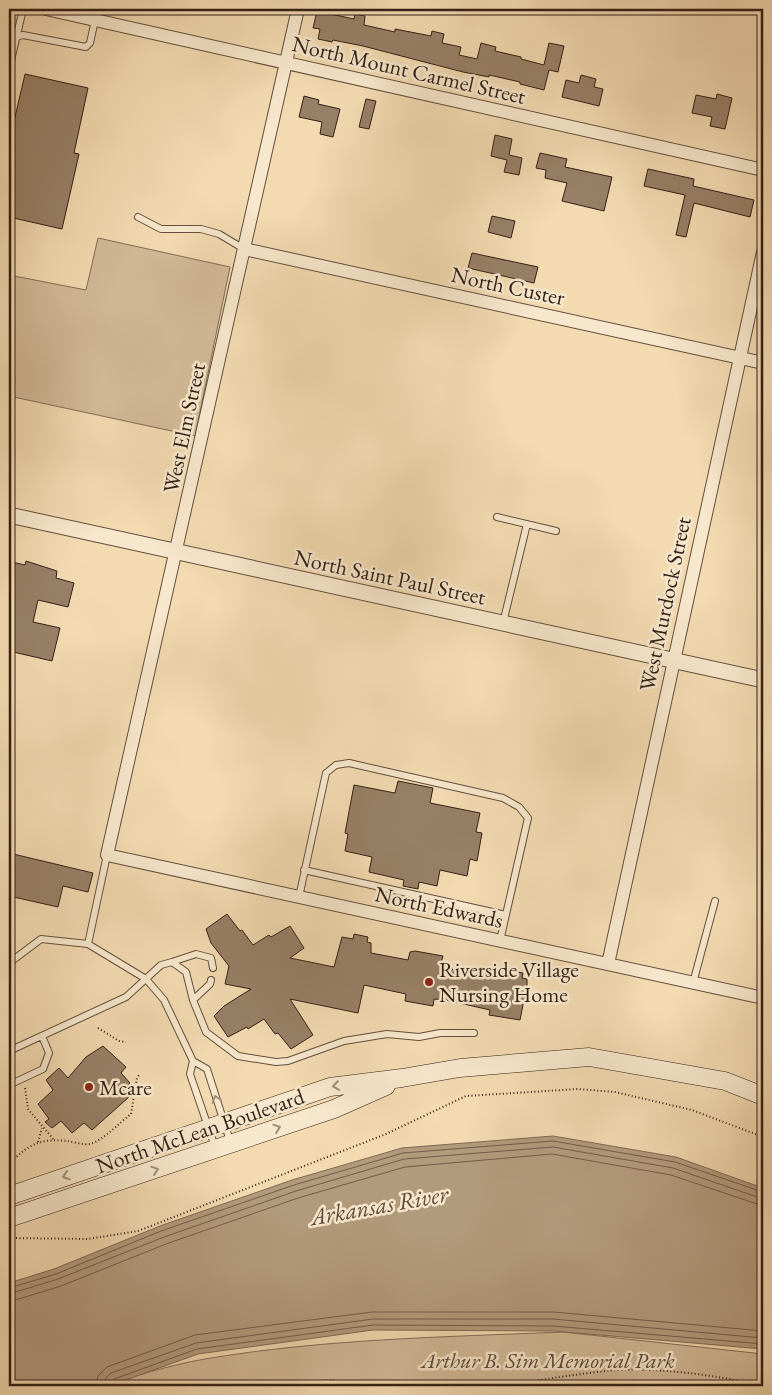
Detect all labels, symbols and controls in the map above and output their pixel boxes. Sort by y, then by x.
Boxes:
street label: North Mount Carmel Street [290,29,529,111]
street label: North Custer [449,260,568,312]
street label: West Elm Street [156,360,212,496]
street label: West Murdock Street [632,514,698,694]
street label: North Saint Paul Street [292,543,488,611]
street label: North Edwards [372,879,506,935]
place label: Riverside Village Nursing Home [439,955,579,1009]
marker: Riverside Village Nursing Home [423,976,435,988]
place label: Mcare [99,1073,152,1102]
marker: Mcare [83,1081,95,1093]
street label: North McLean Boulevard [92,1081,309,1180]
one-way arrow [332,1081,341,1091]
one-way arrow [212,1095,222,1104]
one-way arrow [273,1124,281,1134]
one-way arrow [151,1166,159,1176]
one-way arrow [62,1170,71,1180]
water label: Arkansas River [306,1177,452,1233]
park label: Arthur B. Sim Memorial Park [419,1346,675,1375]

